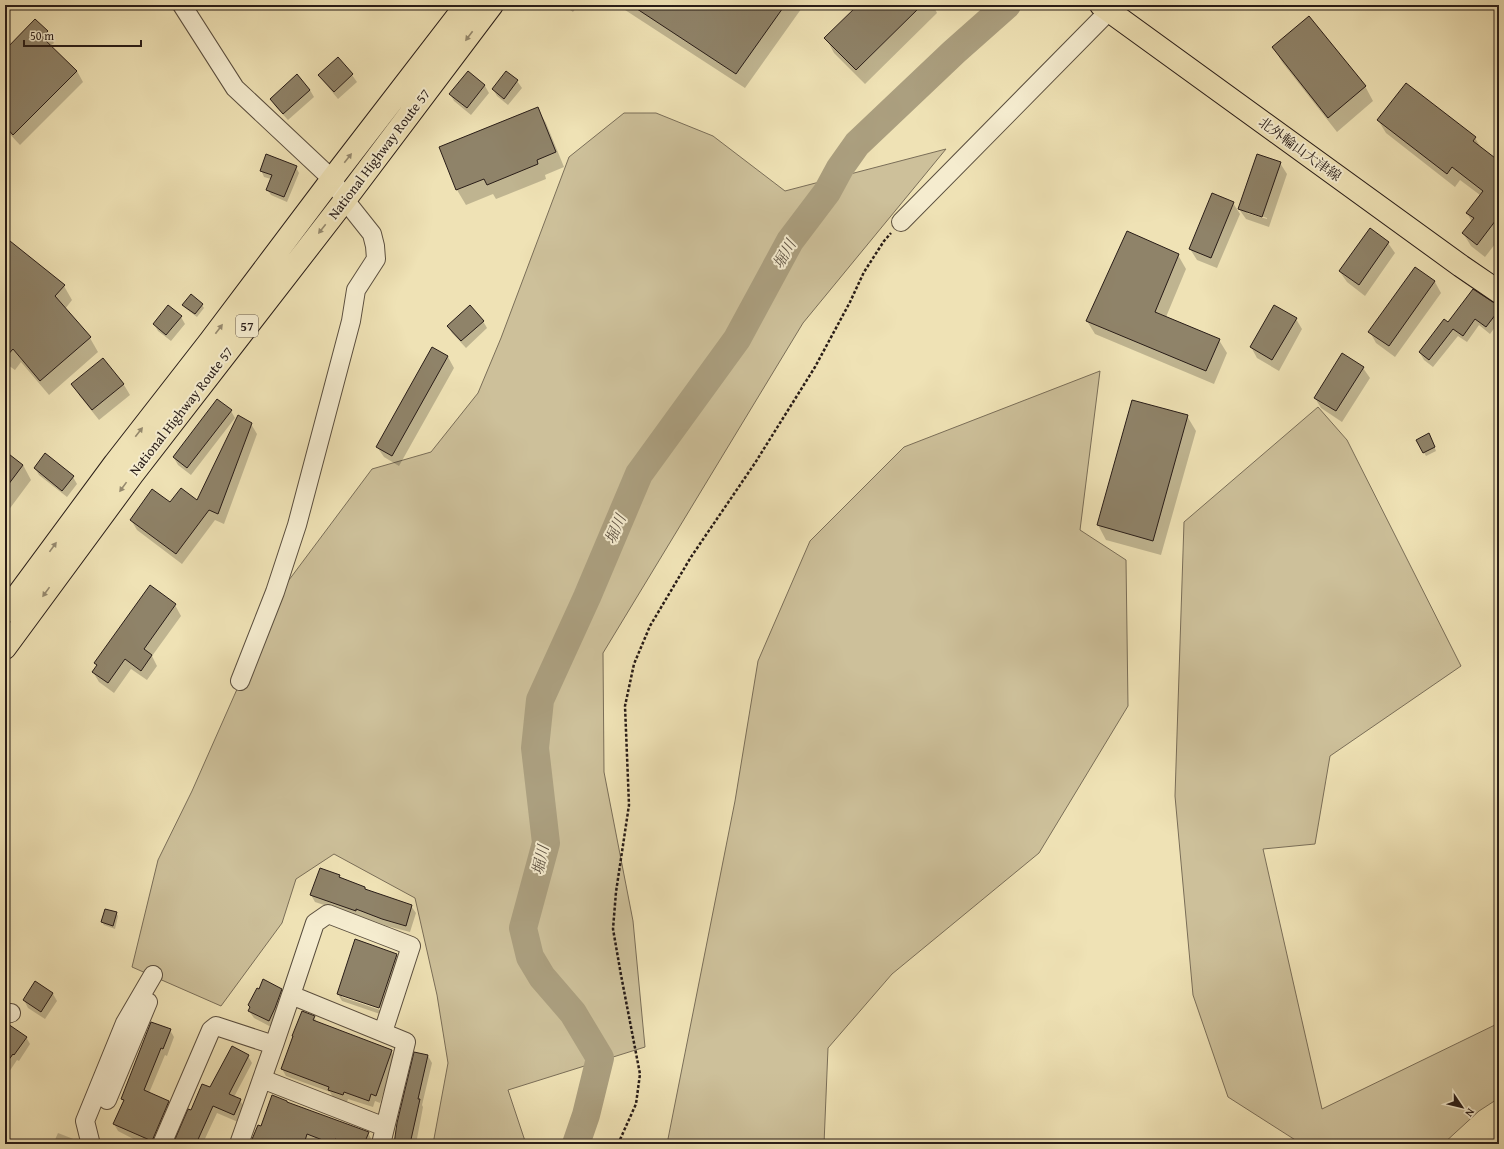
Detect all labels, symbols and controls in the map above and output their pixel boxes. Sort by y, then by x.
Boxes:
scale bar [24,22,141,48]
text: 50 m [30,27,54,44]
one-way arrow [465,31,473,42]
street label: National Highway Route 57 [323,84,435,223]
street label: 北外輪山大津線 [1254,112,1346,186]
one-way arrow [343,153,352,164]
one-way arrow [318,223,327,234]
water label: 堀川 [767,234,802,272]
road number: 57 [236,315,258,337]
one-way arrow [215,324,223,335]
street label: National Highway Route 57 [124,342,238,480]
one-way arrow [135,426,143,437]
one-way arrow [119,481,127,492]
water label: 堀川 [599,509,632,547]
one-way arrow [49,542,57,552]
one-way arrow [42,586,50,597]
water label: 堀川 [527,841,554,877]
north arrow [1442,1087,1482,1127]
text: N [1461,1105,1479,1121]

